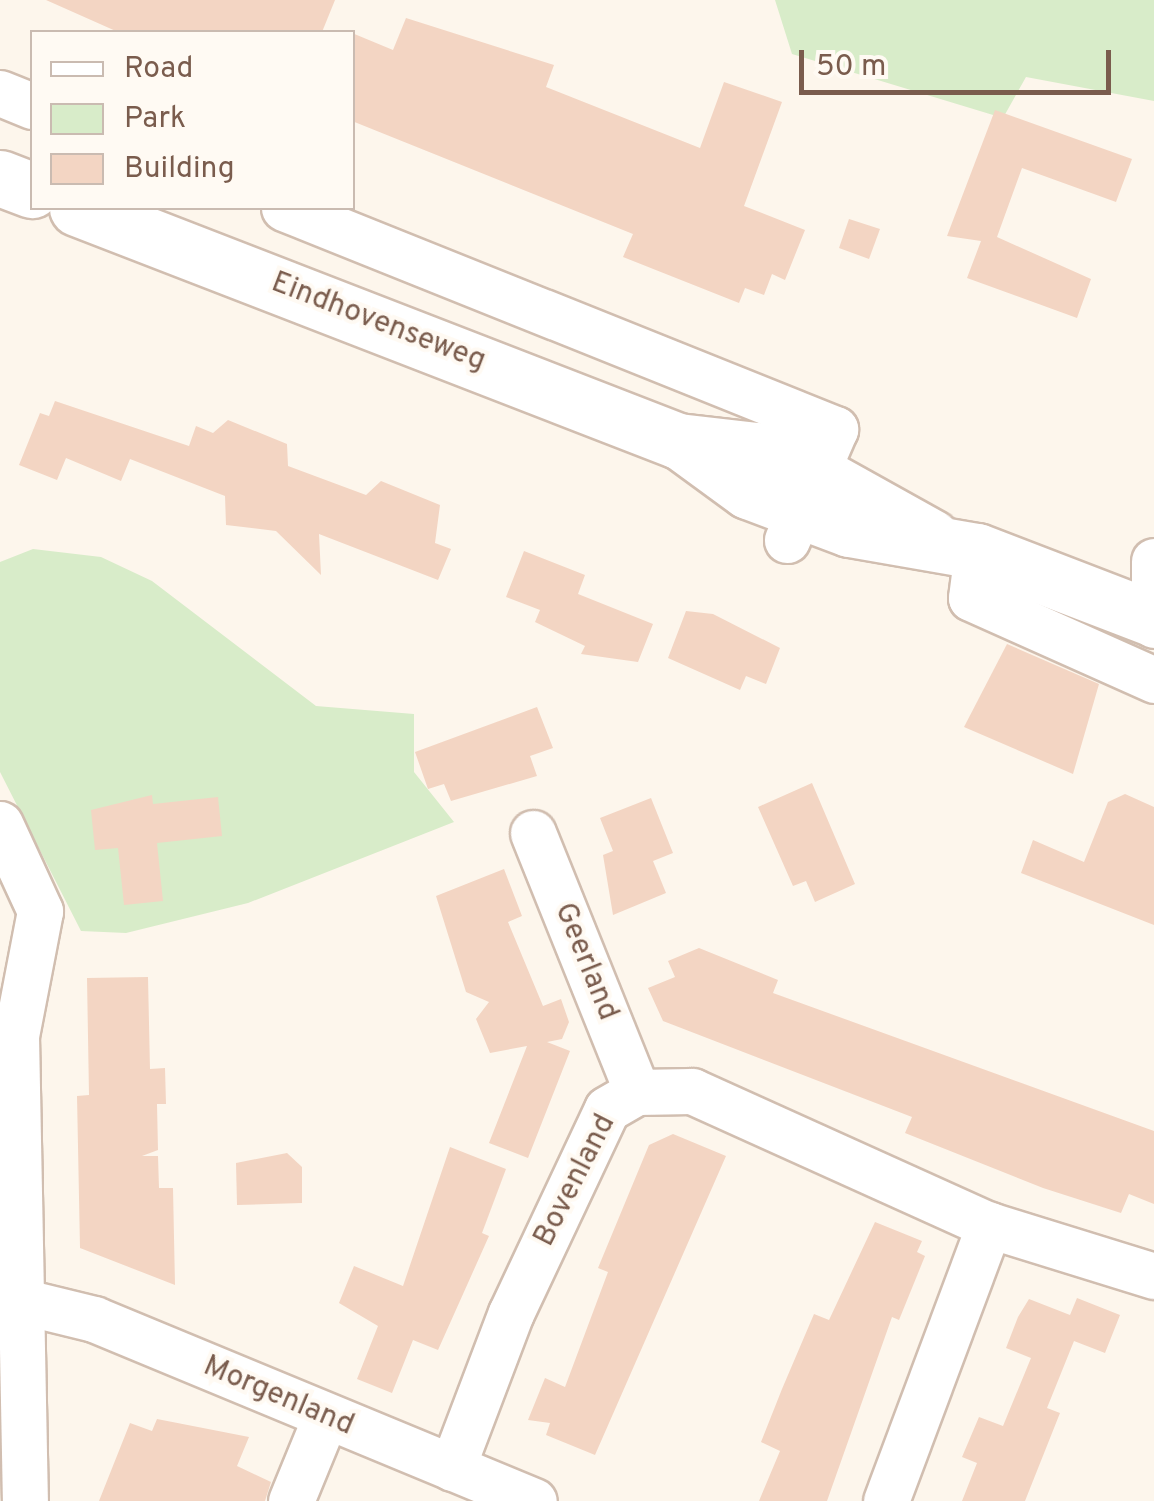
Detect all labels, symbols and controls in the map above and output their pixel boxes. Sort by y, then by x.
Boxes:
legend [30,30,355,210]
scale bar [804,30,1116,92]
text: 50 m [816,49,886,86]
text: Road [124,51,193,88]
text: Park [124,101,186,138]
text: Building [124,151,235,188]
street label: Eindhovenseweg [266,266,490,380]
street label: Geerland [545,898,625,1026]
street label: Bovenland [527,1109,625,1253]
street label: Morgenland [197,1349,359,1445]

